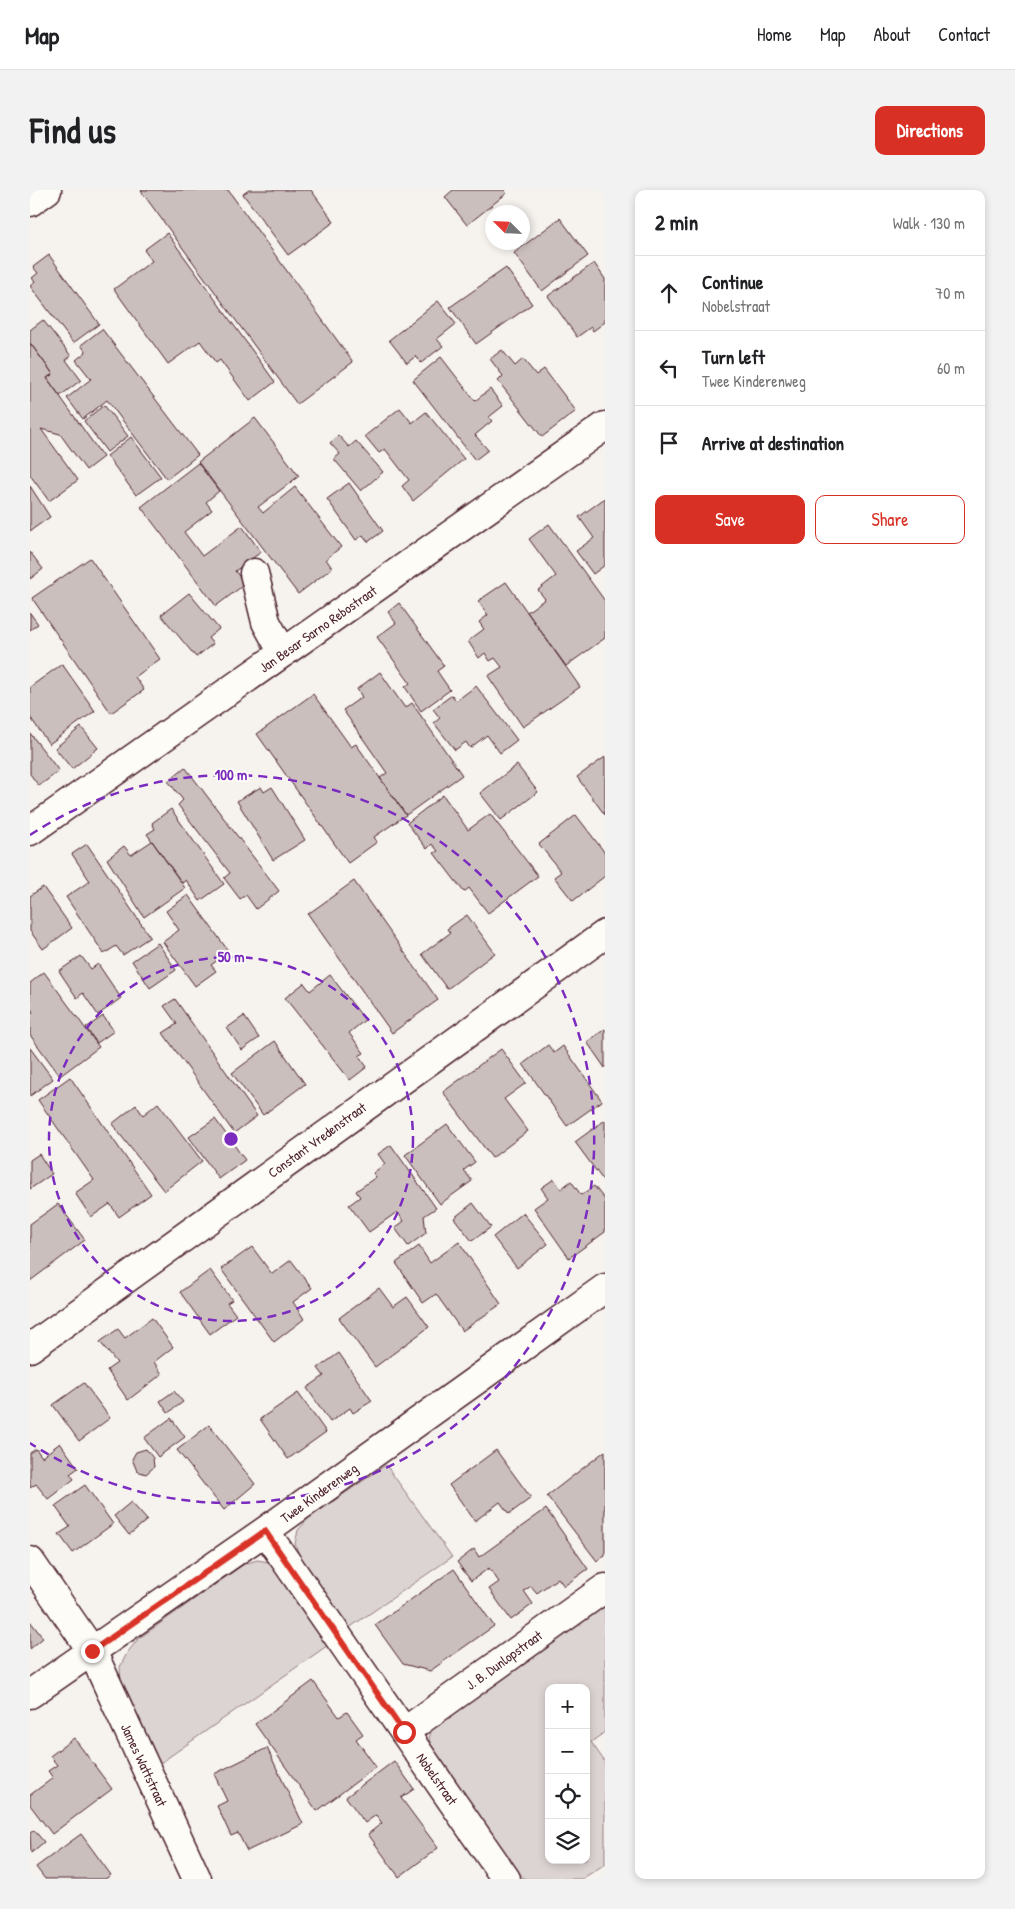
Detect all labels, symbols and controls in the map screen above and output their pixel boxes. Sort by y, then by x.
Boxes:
text: Map [25,19,59,51]
text: Home [757,22,792,47]
text: Map [820,22,845,47]
text: About [873,22,910,47]
text: Contact [938,22,990,47]
button: Directions [875,106,985,155]
text: Find us [30,107,116,154]
north arrow [485,205,530,250]
text: 2 min [655,208,698,237]
text: Walk · 130 m [893,212,965,234]
text: Continue [702,269,763,295]
icon: ahead [655,279,683,307]
text: 70 m [935,282,965,304]
text: Nobelstraat [702,295,770,317]
text: Turn left [702,344,765,370]
icon: left [655,354,683,382]
text: 60 m [937,357,965,379]
text: Twee Kinderenweg [702,370,806,392]
icon: arrive [655,429,683,457]
text: Arrive at destination [702,430,844,456]
button: Save [655,495,805,544]
button: Share [815,495,965,544]
street label: Jan Besar Sarno Rebostraat [255,581,380,676]
text: 100 m [215,764,247,785]
text: 50 m [218,946,244,967]
street label: Constant Vredenstraat [264,1097,370,1182]
centre of rings [222,1130,240,1148]
street label: Twee Kinderenweg [276,1458,362,1528]
street label: J. B. Dunlopstraat [462,1625,546,1695]
route end [81,1640,104,1663]
map controls [545,1684,590,1864]
button: + [545,1684,590,1729]
street label: James Wattstraat [117,1720,172,1810]
route start [393,1721,416,1744]
button: − [545,1729,590,1774]
street label: Nobelstraat [413,1749,462,1809]
button: locate [545,1774,590,1819]
button: layers [545,1819,590,1864]

